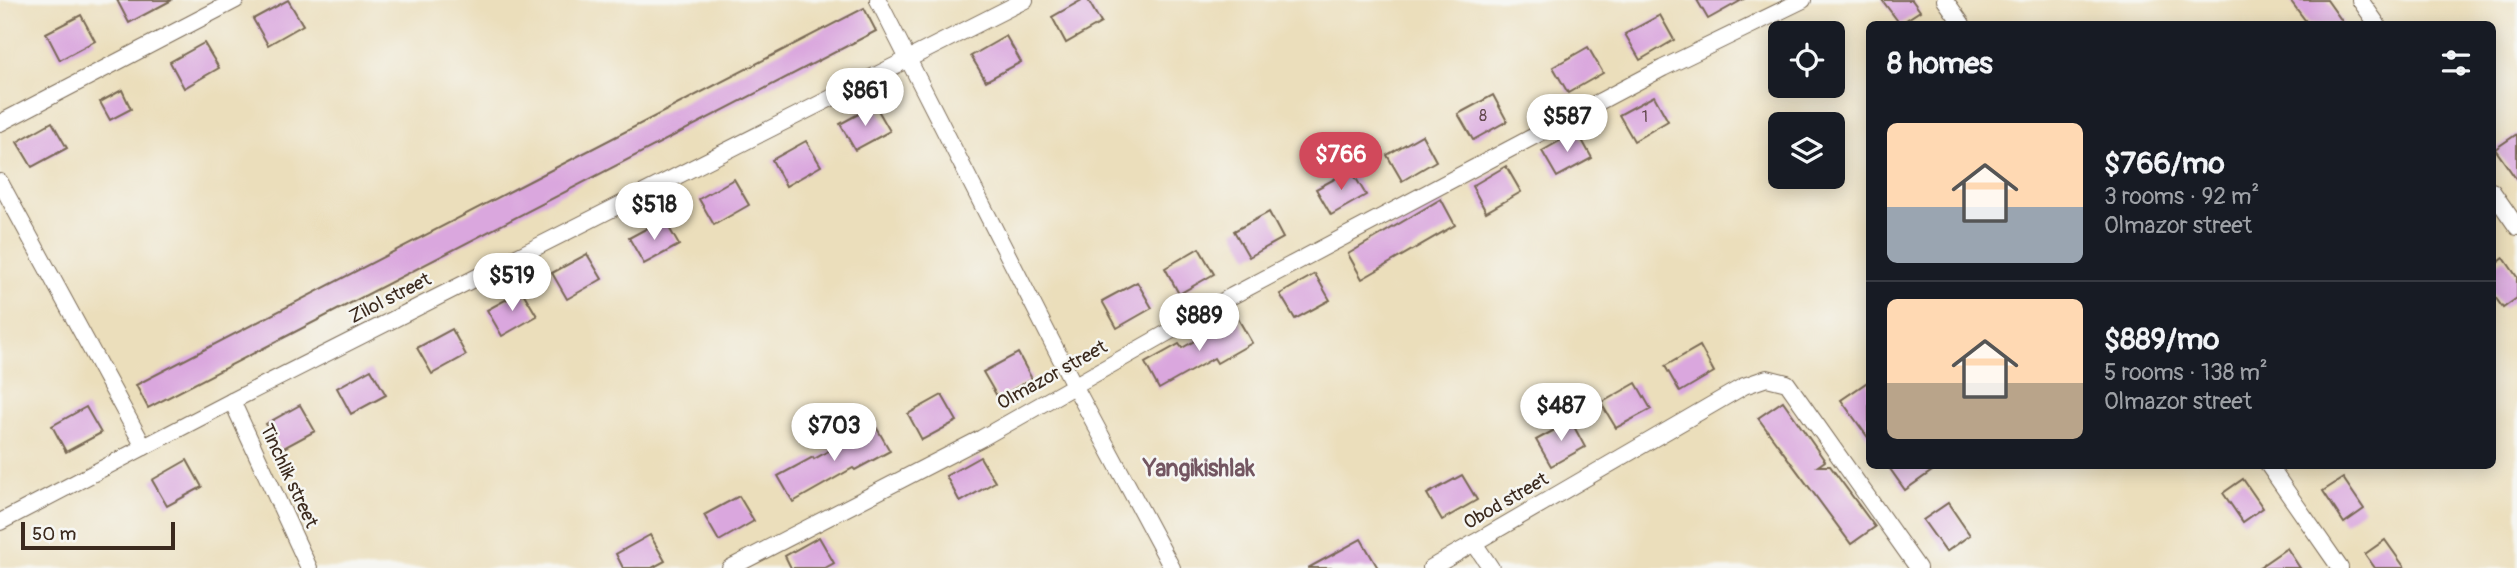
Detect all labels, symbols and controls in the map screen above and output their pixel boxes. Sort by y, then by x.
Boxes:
map controls [1768,21,1845,189]
button: locate [1768,21,1845,98]
icon: filters [2437,44,2475,82]
text: 8 homes [1887,45,1993,82]
pin: $861 [824,68,906,128]
text: $861 [842,76,888,105]
pin: $587 [1526,94,1608,154]
text: $587 [1543,102,1591,131]
house number: 8 [1479,106,1487,126]
house number: 1 [1642,107,1648,127]
button: layers [1768,112,1845,189]
pin: $766 [1300,132,1382,192]
text: $766 [1315,140,1367,169]
text: $766/mo [2104,145,2225,182]
icon: home [1943,151,2027,235]
pin: $518 [613,182,695,242]
text: 3 rooms · 92 m² [2104,182,2259,211]
text: $518 [631,190,677,219]
text: Olmazor street [2104,211,2252,240]
pin: $519 [471,254,553,313]
text: $519 [489,261,535,290]
street label: Zilol street [345,267,435,329]
pin: $889 [1158,294,1240,353]
text: $889 [1175,301,1223,330]
text: $889/mo [2104,321,2219,358]
icon: home [1943,327,2027,411]
street label: Olmazor street [993,335,1112,415]
text: 5 rooms · 138 m² [2104,358,2268,387]
pin: $487 [1520,384,1602,443]
text: Olmazor street [2104,387,2252,416]
text: $487 [1536,391,1586,420]
pin: $703 [793,404,875,463]
text: $703 [807,411,861,440]
street label: Tinchlik street [254,420,324,532]
district label: Yangikishlak [1142,454,1255,483]
street label: Obod street [1459,467,1553,535]
scale bar [21,519,175,551]
text: 50 m [32,522,76,546]

